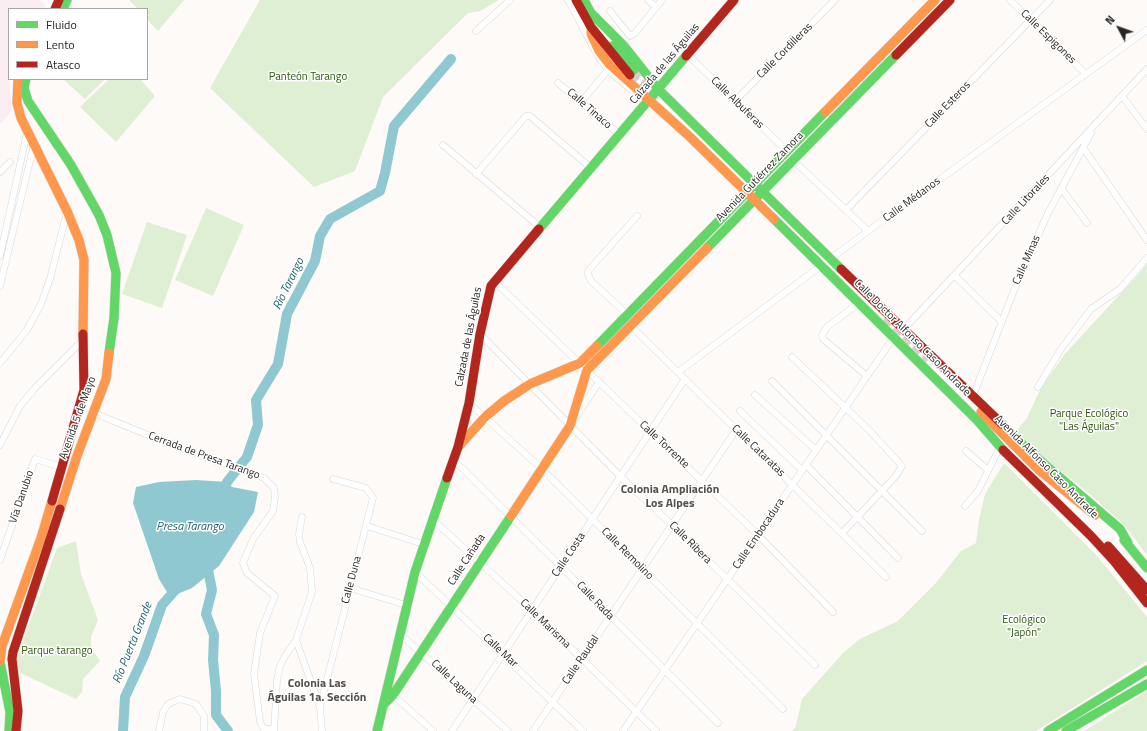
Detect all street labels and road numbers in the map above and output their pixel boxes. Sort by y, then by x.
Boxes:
street label: Calle Espigones [1018,7,1078,67]
street label: Calle Cordilleras [754,20,816,82]
street label: Calzada de las Águilas [627,21,703,107]
street label: Calle Albuferas [708,74,766,132]
street label: Calle Esteros [922,79,974,131]
street label: Calle Tinaco [564,86,614,132]
street label: Avenida Gutiérrez Zamora [714,129,806,225]
street label: Calle Litorales [999,172,1053,228]
street label: Calle Médanos [881,175,943,225]
street label: Calle Minas [1010,233,1044,287]
street label: Calle Doctor Alfonso Caso Andrade [851,277,973,399]
street label: Calzada de las Águilas [453,286,485,388]
street label: Avenida 5 de Mayo [57,375,99,461]
street label: Avenida Alfonso Caso Andrade [992,413,1100,521]
street label: Calle Torrente [636,419,692,471]
street label: Calle Cataratas [729,422,787,480]
street label: Cerrada de Presa Tarango [146,430,262,482]
street label: Vía Danubio [7,469,37,525]
street label: Calle Embocadura [730,496,788,572]
street label: Calle Ribera [666,519,714,567]
street label: Calle Remolino [598,525,656,583]
street label: Calle Costa [549,530,589,580]
street label: Calle Cañada [445,532,489,588]
street label: Calle Duna [339,555,365,605]
street label: Calle Rada [574,579,616,623]
street label: Calle Marisma [517,597,573,651]
street label: Calle Mar [480,631,520,671]
street label: Calle Raudal [560,633,602,687]
street label: Calle Laguna [428,657,480,707]

